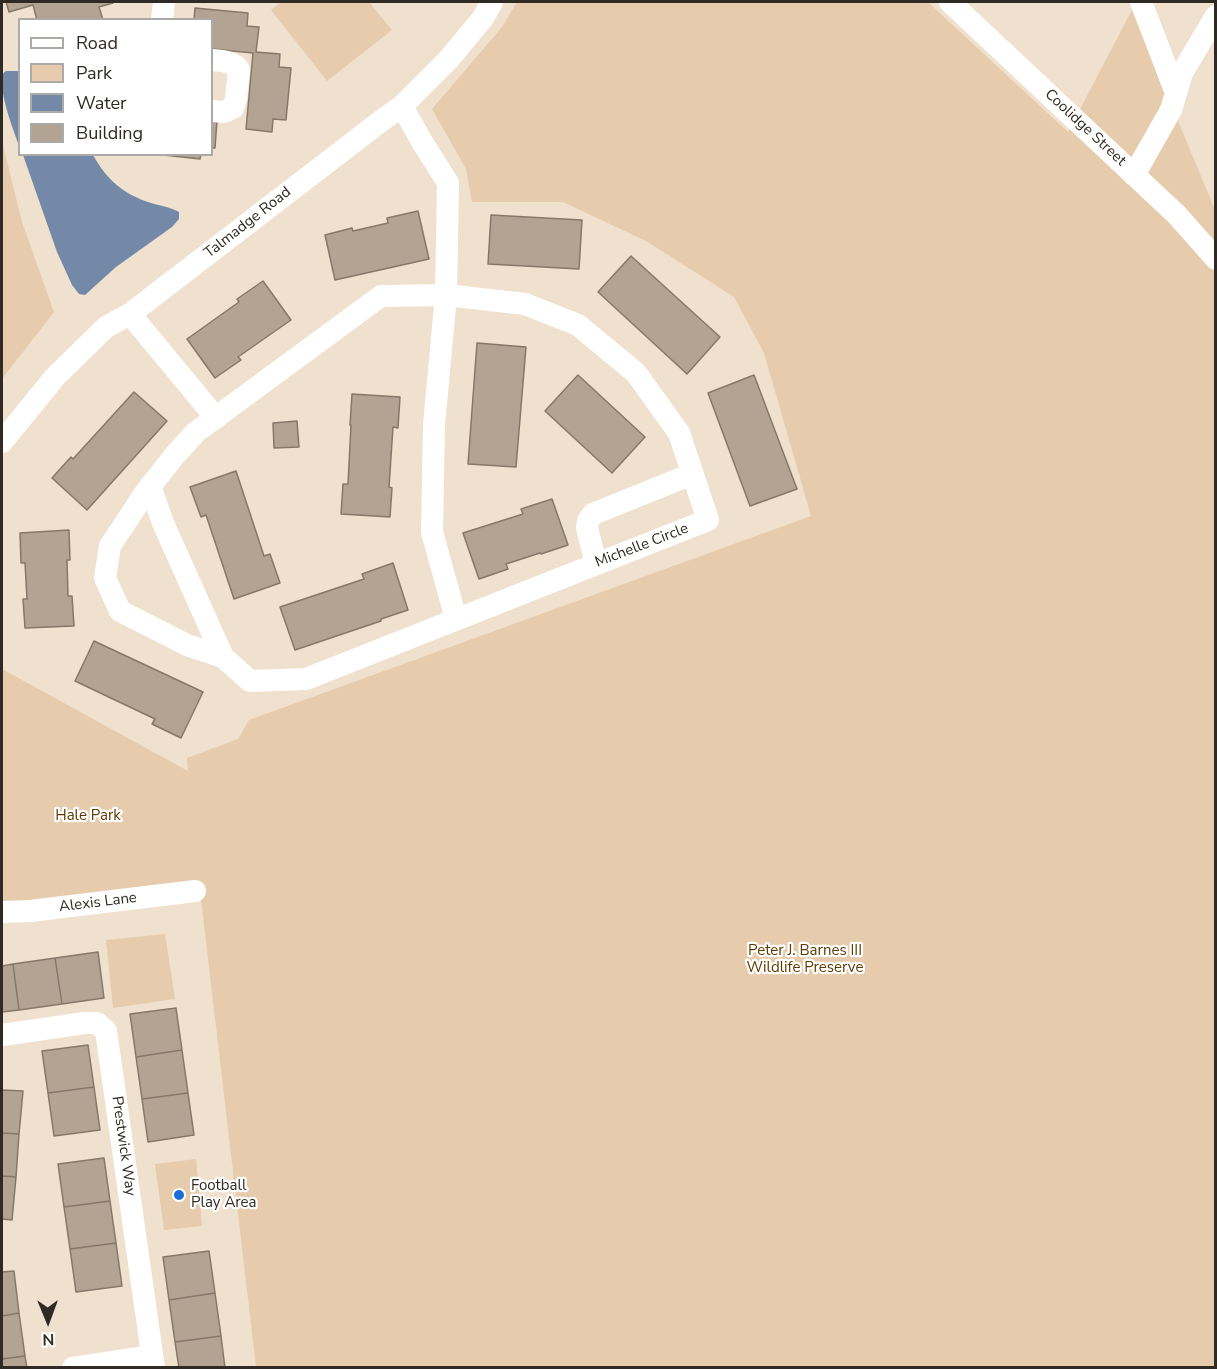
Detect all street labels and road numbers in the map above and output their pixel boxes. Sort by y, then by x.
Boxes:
street label: Coolidge Street [1041,86,1129,170]
street label: Talmadge Road [201,183,295,263]
street label: Michelle Circle [593,520,691,572]
street label: Alexis Lane [58,889,138,917]
street label: Prestwick Way [107,1095,139,1197]

